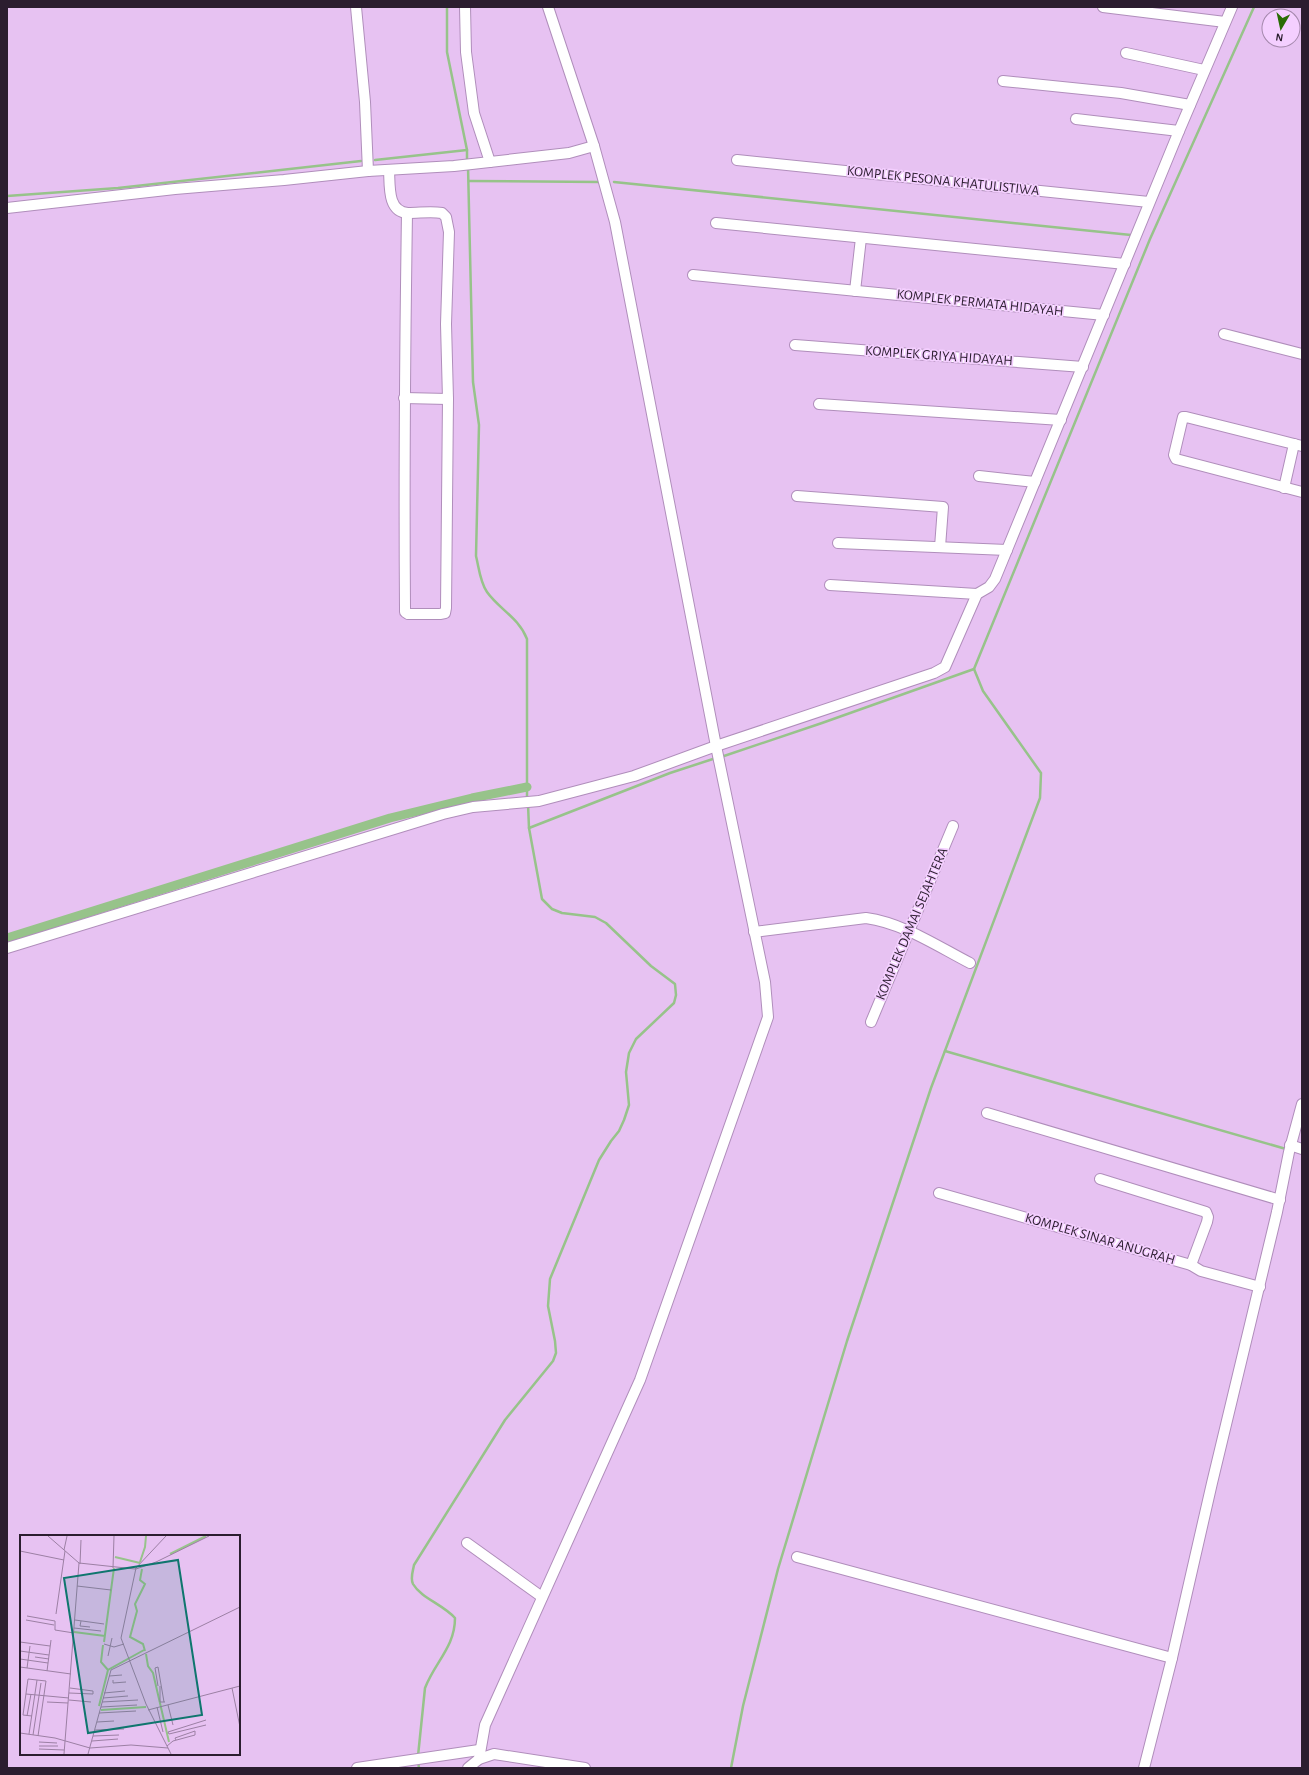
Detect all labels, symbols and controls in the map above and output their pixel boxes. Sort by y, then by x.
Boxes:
north arrow [1261,8,1301,48]
text: N [1275,31,1284,43]
street label: KOMPLEK PESONA KHATULISTIWA [846,164,1040,198]
street label: KOMPLEK PERMATA HIDAYAH [896,287,1064,319]
street label: KOMPLEK GRIYA HIDAYAH [865,344,1013,368]
street label: KOMPLEK DAMAI SEJAHTERA [874,846,950,1002]
street label: KOMPLEK SINAR ANUGRAH [1023,1211,1177,1267]
inset map [20,1535,240,1755]

